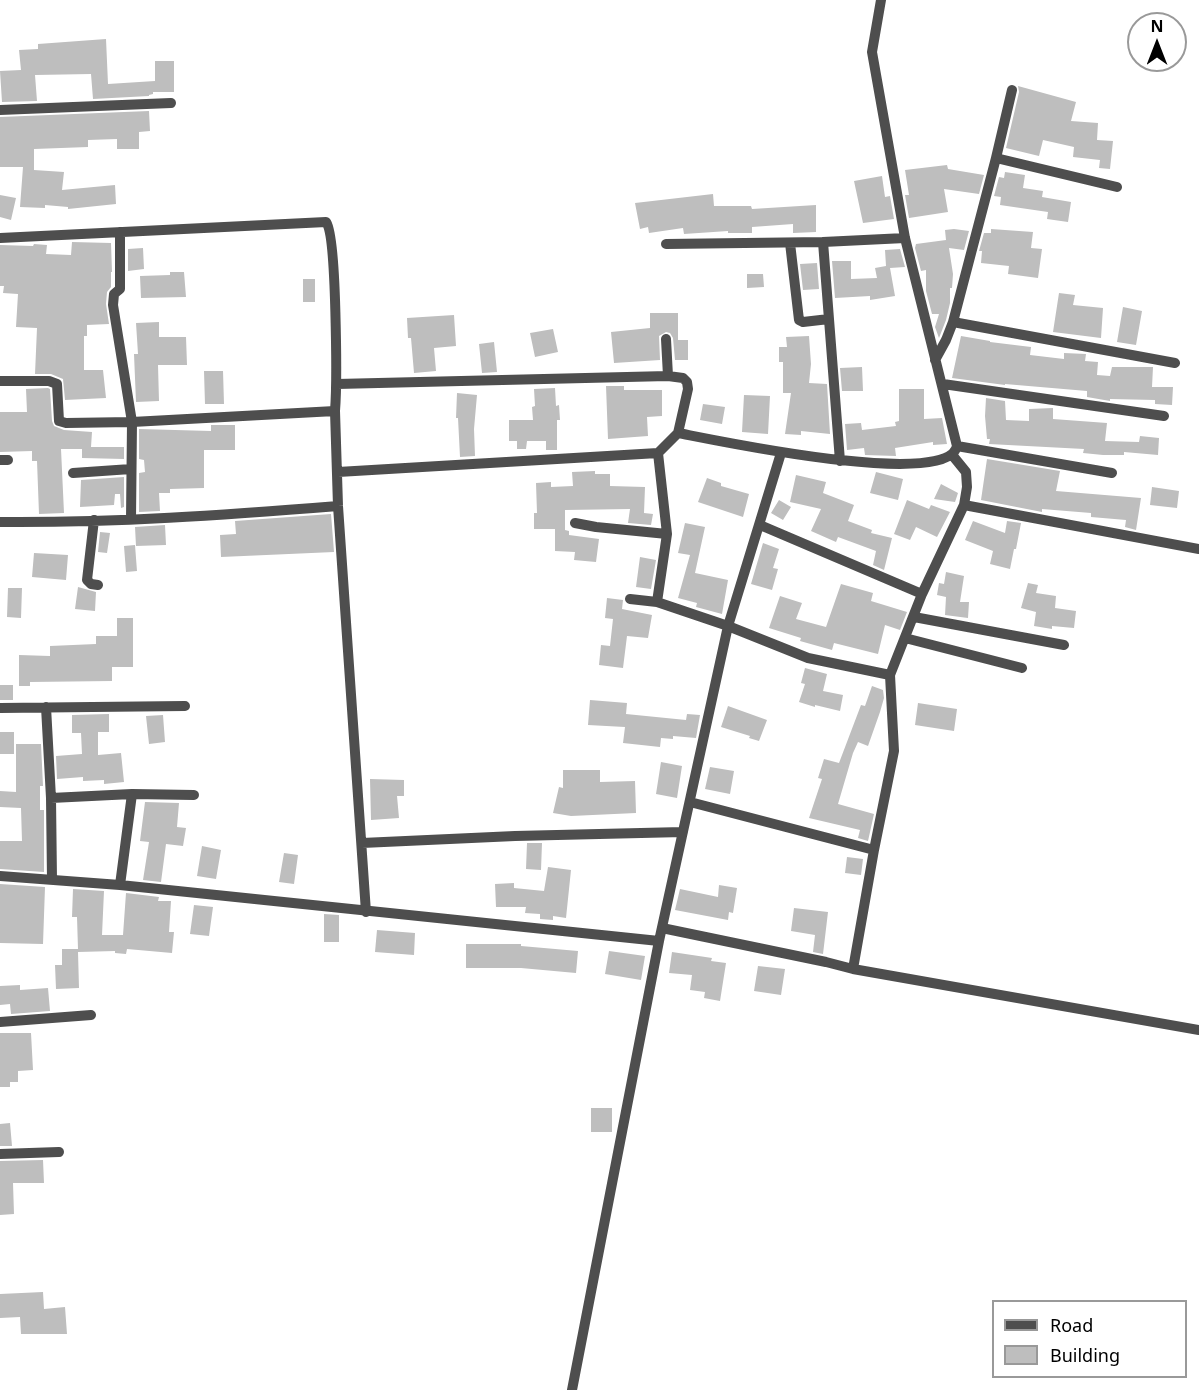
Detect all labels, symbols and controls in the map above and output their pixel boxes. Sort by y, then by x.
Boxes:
north arrow [1127,12,1187,72]
text: N [1150,15,1164,37]
legend [992,1300,1187,1378]
text: Road [1050,1313,1093,1337]
text: Building [1050,1343,1120,1367]

